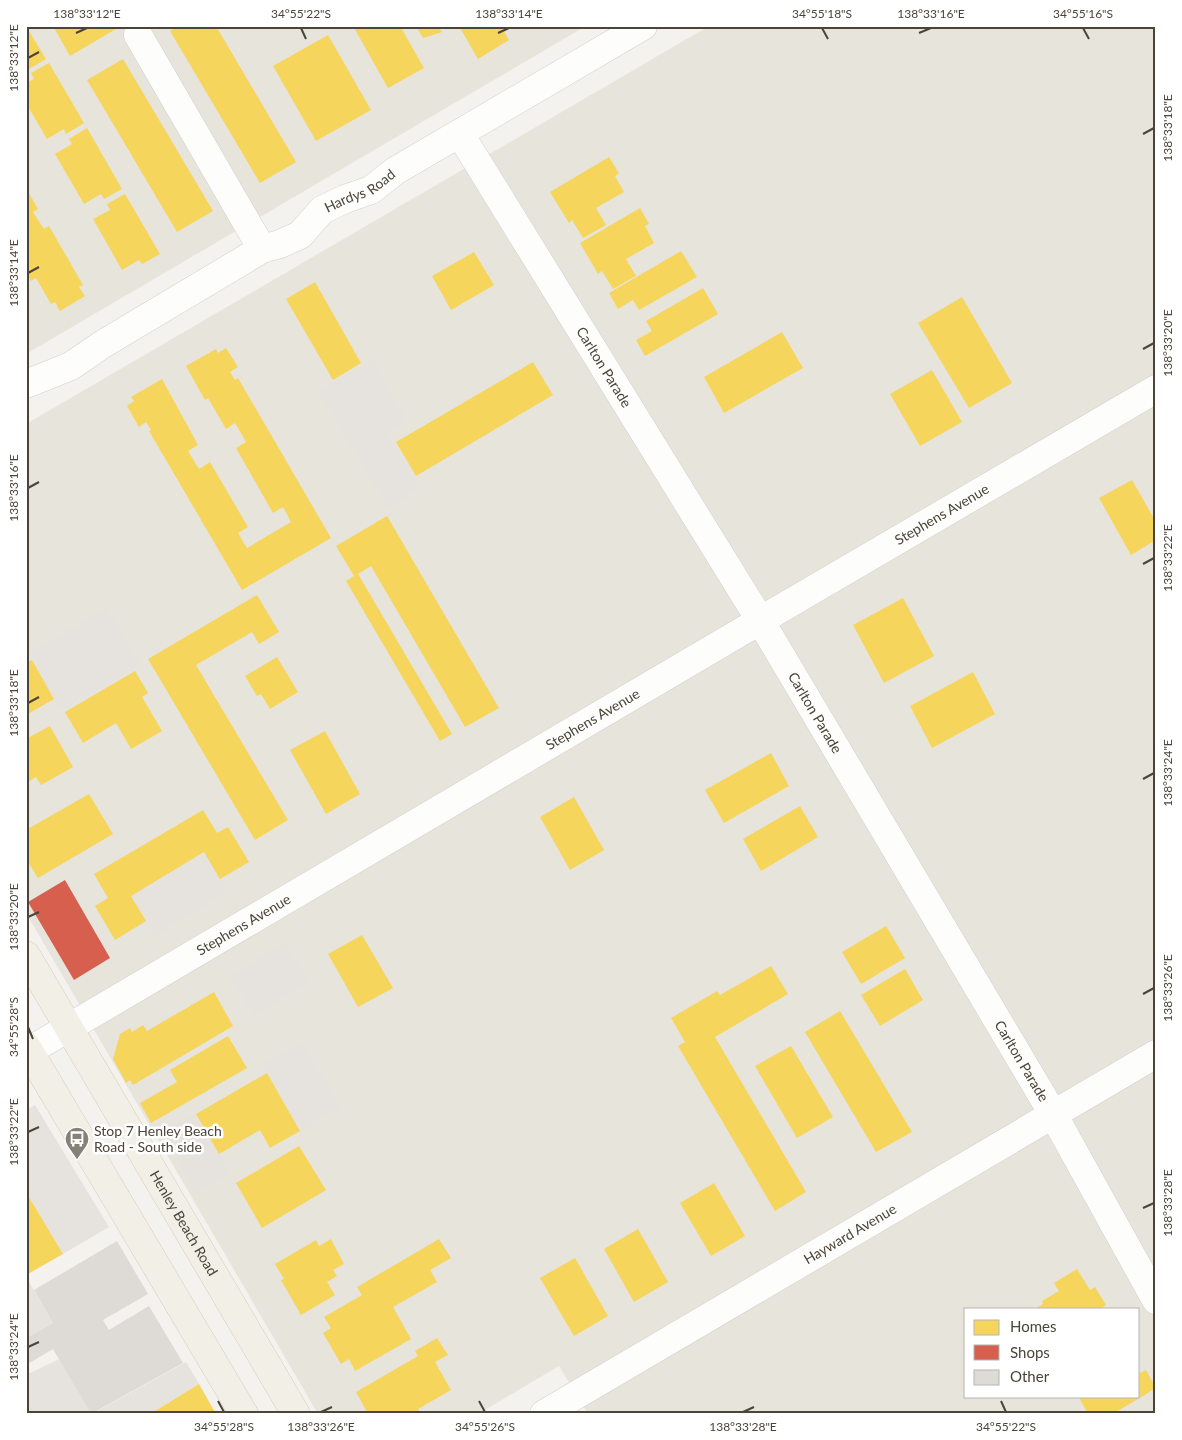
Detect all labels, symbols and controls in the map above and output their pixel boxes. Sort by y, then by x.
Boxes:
text: 138°33'12"E [53,6,121,21]
text: 34°55'22"S [271,6,331,21]
text: 138°33'14"E [475,6,543,21]
text: 34°55'18"S [792,6,852,21]
text: 138°33'16"E [897,6,965,21]
text: 34°55'16"S [1053,6,1113,21]
text: 138°33'12"E [6,24,21,92]
text: 138°33'18"E [1160,94,1175,162]
street label: Hardys Road [321,165,398,216]
text: 138°33'14"E [6,239,21,307]
text: 138°33'20"E [1160,309,1175,377]
street label: Carlton Parade [573,324,636,410]
text: 138°33'16"E [6,454,21,522]
street label: Stephens Avenue [892,480,992,548]
text: 138°33'22"E [1160,524,1175,592]
text: 138°33'18"E [6,669,21,737]
street label: Carlton Parade [785,669,846,756]
street label: Stephens Avenue [542,685,642,753]
text: 138°33'24"E [1160,739,1175,807]
text: 138°33'20"E [6,883,21,951]
street label: Stephens Avenue [193,890,293,958]
text: 138°33'26"E [1160,954,1175,1022]
text: 34°55'28"S [6,997,21,1057]
street label: Carlton Parade [991,1017,1053,1105]
text: 138°33'22"E [6,1098,21,1166]
place label: Stop 7 Henley Beach Road - South side [94,1122,222,1155]
bus stop icon: Stop 7 Henley Beach Road - South side [64,1126,90,1160]
street label: Henley Beach Road [147,1167,222,1278]
text: 138°33'28"E [1160,1169,1175,1237]
street label: Hayward Avenue [800,1200,899,1267]
legend [964,1308,1140,1398]
text: 138°33'24"E [6,1313,21,1381]
text: Homes [1010,1317,1056,1335]
text: Shops [1010,1343,1050,1361]
text: Other [1010,1367,1050,1385]
text: 34°55'28"S [194,1419,254,1434]
text: 138°33'26"E [287,1419,355,1434]
text: 34°55'26"S [455,1419,515,1434]
text: 138°33'28"E [709,1419,777,1434]
text: 34°55'22"S [976,1419,1036,1434]

